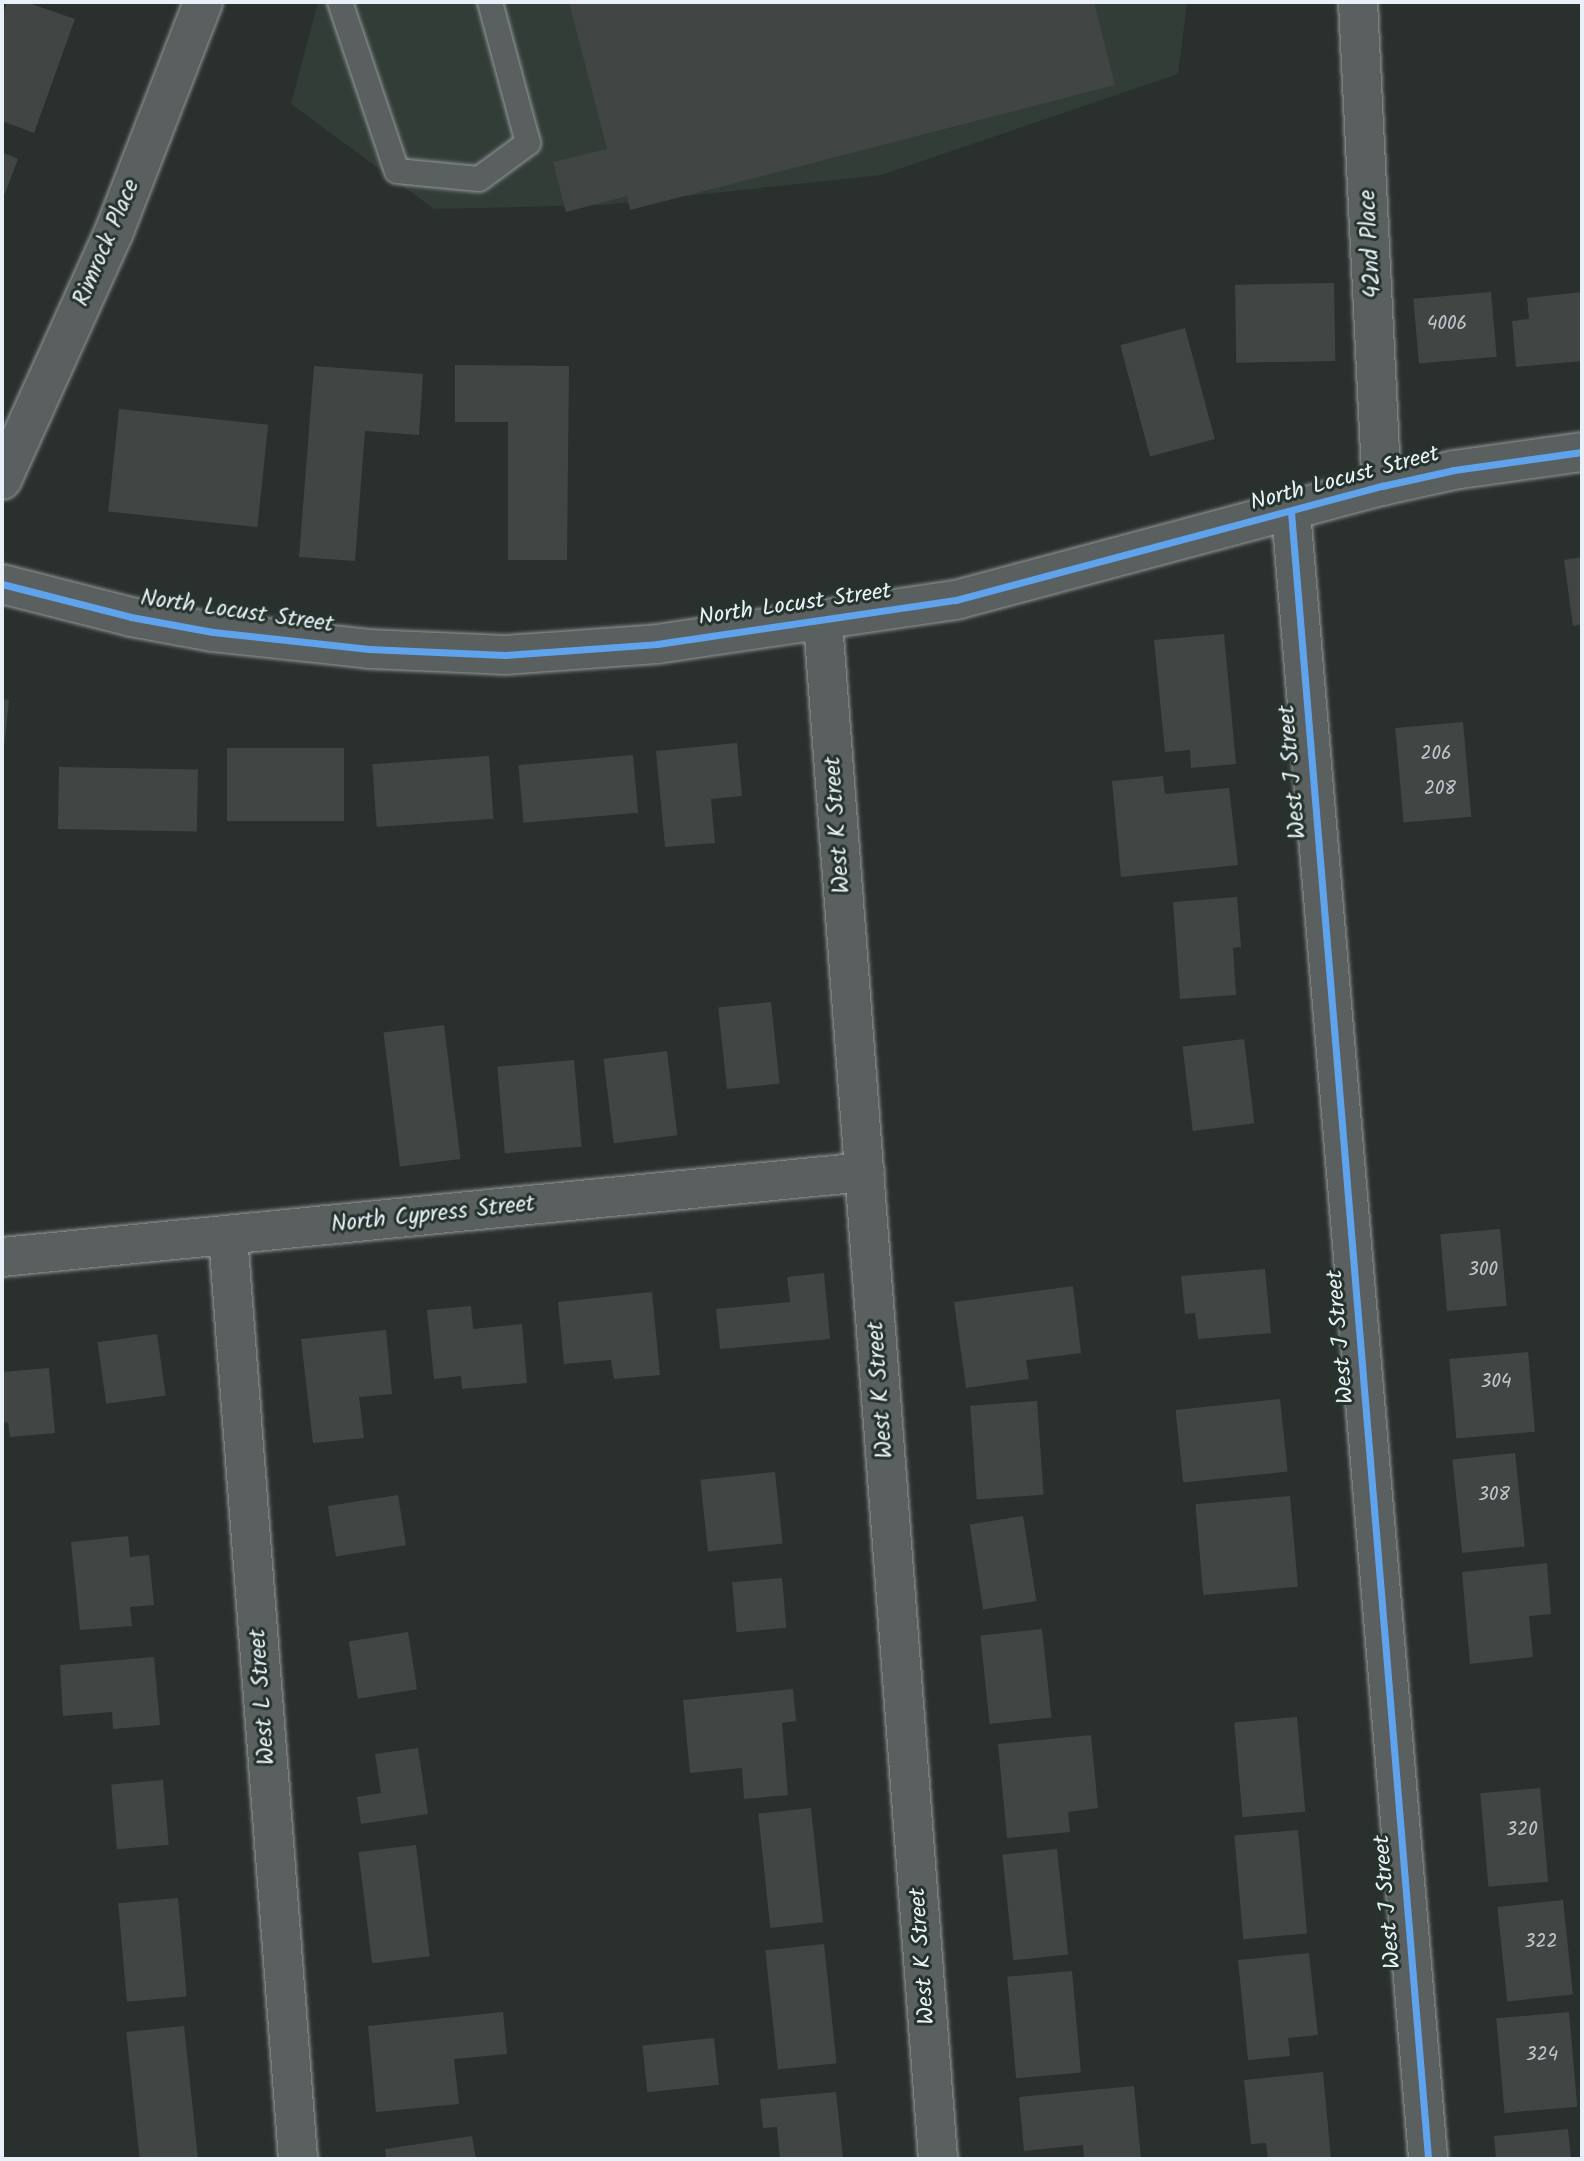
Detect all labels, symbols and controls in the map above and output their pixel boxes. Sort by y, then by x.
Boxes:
street label: Rimrock Place [68,175,146,311]
street label: 42nd Place [1354,189,1388,299]
house number: 4006 [1427,314,1467,336]
street label: North Locust Street [1247,440,1443,518]
street label: North Locust Street [697,578,893,632]
street label: North Locust Street [139,585,335,639]
street label: West J Street [1273,704,1313,840]
house number: 206 [1420,744,1452,766]
street label: West K Street [819,756,857,894]
house number: 208 [1424,779,1456,801]
street label: North Cypress Street [330,1191,536,1239]
house number: 300 [1468,1260,1498,1282]
street label: West J Street [1321,1269,1361,1405]
street label: West K Street [862,1321,900,1459]
house number: 304 [1481,1372,1511,1394]
house number: 308 [1478,1485,1510,1507]
street label: West L Street [244,1628,282,1766]
house number: 320 [1506,1820,1538,1842]
street label: West J Street [1368,1834,1408,1970]
street label: West K Street [904,1887,942,2025]
house number: 322 [1525,1932,1557,1954]
house number: 324 [1526,2045,1558,2067]

